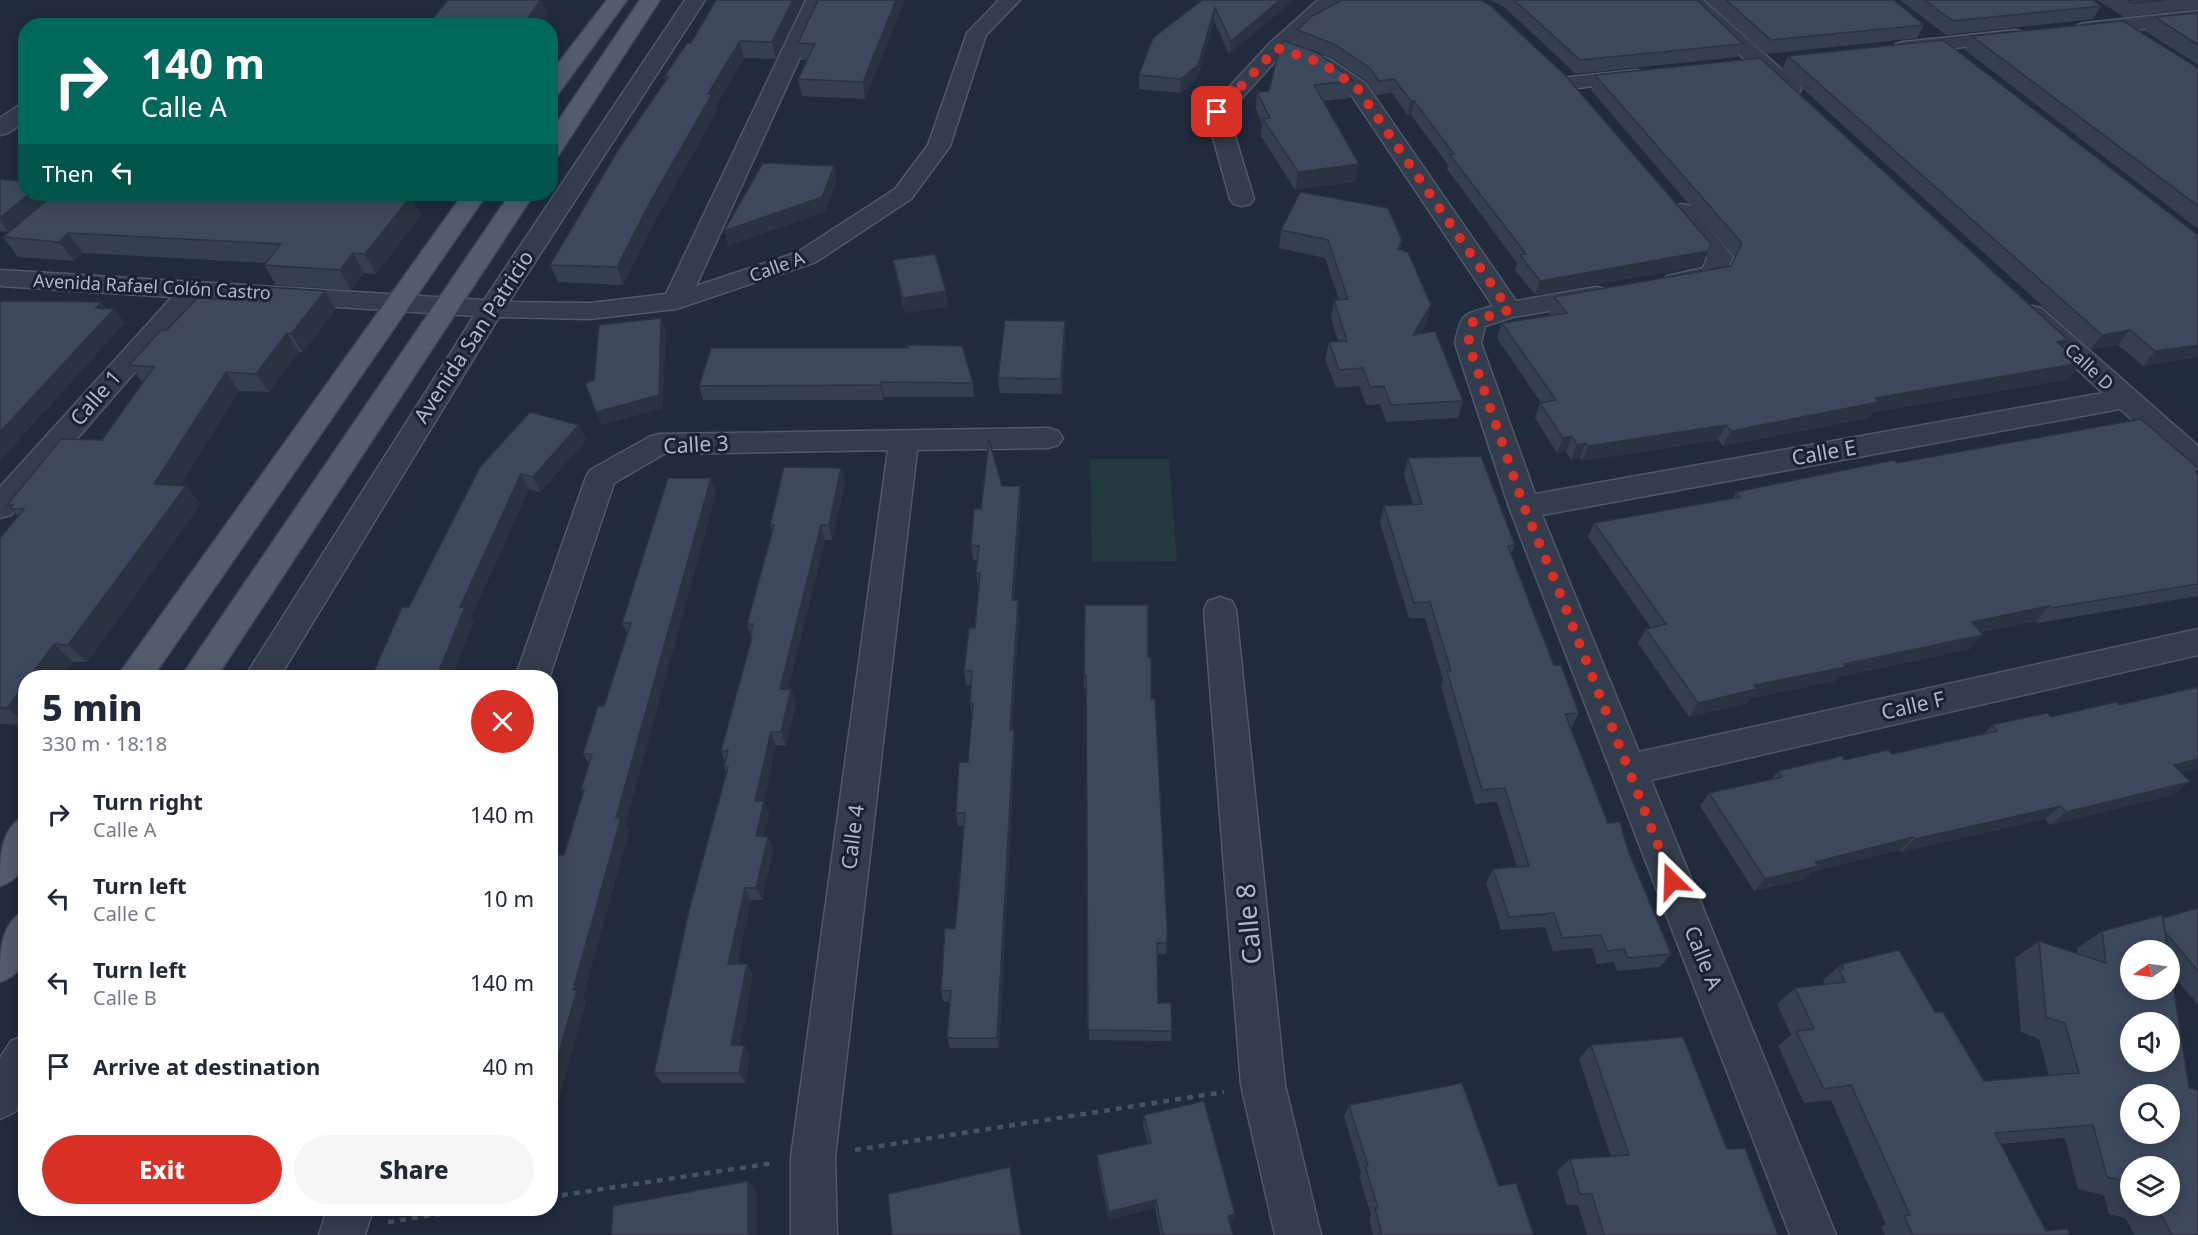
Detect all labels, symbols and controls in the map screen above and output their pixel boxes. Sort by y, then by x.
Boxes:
text: 140 m [141,34,265,91]
icon: right [42,42,120,120]
pin [1191,86,1242,137]
text: Calle A [141,88,227,125]
icon: arrive [1200,95,1233,128]
icon: left [106,156,139,189]
text: Then [42,158,94,188]
street label: Avenida San Patricio [407,245,540,428]
street label: Calle A [746,245,808,287]
street label: Avenida Rafael Colón Castro [33,268,271,304]
street label: Calle D [2060,337,2119,395]
street label: Calle 1 [63,364,127,431]
street label: Calle 3 [663,428,729,460]
street label: Calle E [1789,433,1858,471]
text: 5 min [42,683,143,732]
street label: Calle F [1878,684,1947,726]
button: close [471,690,534,753]
text: 330 m · 18:18 [42,730,167,757]
text: Turn right [93,786,203,816]
icon: right [42,798,75,831]
text: 140 m [470,799,534,829]
street label: Calle 4 [834,803,870,871]
text: Calle A [93,816,156,843]
position arrow [1640,849,1704,913]
text: Turn left [93,870,187,900]
icon: left [42,882,75,915]
street label: Calle 8 [1227,882,1269,966]
text: 10 m [483,883,534,913]
text: Calle C [93,900,156,927]
street label: Calle A [1678,921,1730,994]
north arrow [2120,940,2180,1000]
map controls [2120,940,2180,1216]
text: Turn left [93,954,187,984]
icon: left [42,966,75,999]
text: 140 m [470,967,534,997]
text: Calle B [93,984,157,1011]
button: sound [2120,1012,2180,1072]
icon: arrive [42,1050,75,1083]
text: Arrive at destination [93,1051,320,1081]
text: 40 m [483,1051,534,1081]
button: search [2120,1084,2180,1144]
button: Exit [42,1135,282,1204]
button: Share [294,1135,534,1204]
button: layers [2120,1156,2180,1216]

